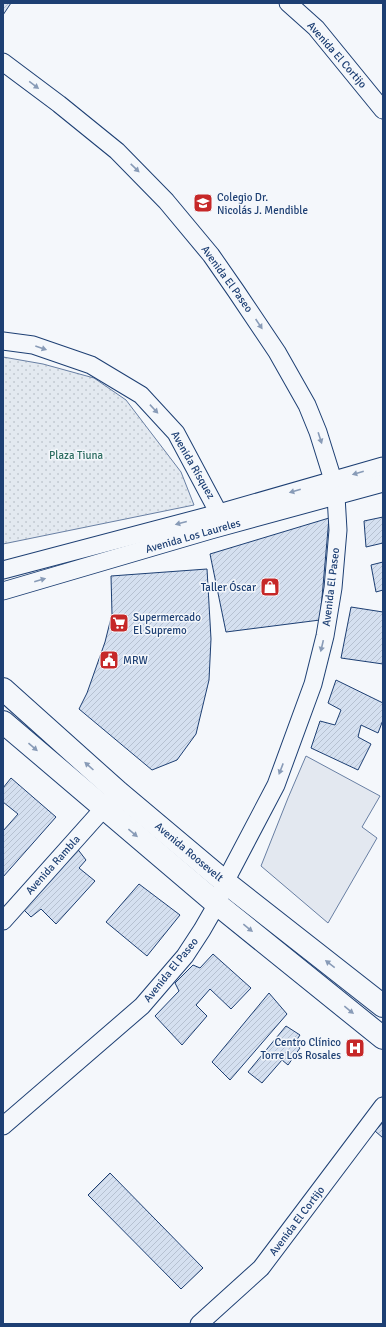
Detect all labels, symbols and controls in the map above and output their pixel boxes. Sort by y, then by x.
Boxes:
street label: Avenida El Cortijo [305,19,370,91]
one-way arrow [29,81,40,90]
one-way arrow [130,163,140,173]
place label: Colegio Dr. Nicolás J. Mendible [217,191,308,217]
school or university icon: Colegio Dr. Nicolás J. Mendible [192,192,214,214]
street label: Avenida El Paseo [198,243,256,315]
one-way arrow [255,319,263,329]
one-way arrow [36,345,48,351]
one-way arrow [149,404,159,414]
street label: Avenida Rísquez [168,429,218,501]
one-way arrow [317,433,323,445]
park label: Plaza Tiuna [49,449,103,462]
one-way arrow [352,470,364,476]
one-way arrow [289,488,301,494]
street label: Avenida Los Laureles [144,516,242,556]
one-way arrow [175,520,187,526]
street label: Avenida El Paseo [320,547,342,627]
shop icon: Taller Óscar [259,576,281,598]
one-way arrow [35,577,47,583]
place label: Taller Óscar [201,580,256,594]
place label: Supermercado El Supremo [133,611,201,637]
supermarket icon: Supermercado El Supremo [108,612,130,634]
one-way arrow [319,640,325,652]
public building icon: MRW [98,649,120,671]
place label: MRW [123,654,148,667]
one-way arrow [28,742,37,751]
one-way arrow [83,761,94,770]
one-way arrow [278,764,284,776]
street label: Avenida Roosevelt [152,820,226,884]
one-way arrow [128,828,139,837]
street label: Avenida Rambla [23,832,83,897]
one-way arrow [242,924,253,933]
street label: Avenida El Paseo [141,935,201,1005]
one-way arrow [325,960,336,969]
one-way arrow [343,1006,354,1015]
place label: Centro Clínico Torre Los Rosales [261,1036,341,1062]
hospital icon: Centro Clínico Torre Los Rosales [344,1037,366,1059]
street label: Avenida El Cortijo [267,1183,328,1258]

